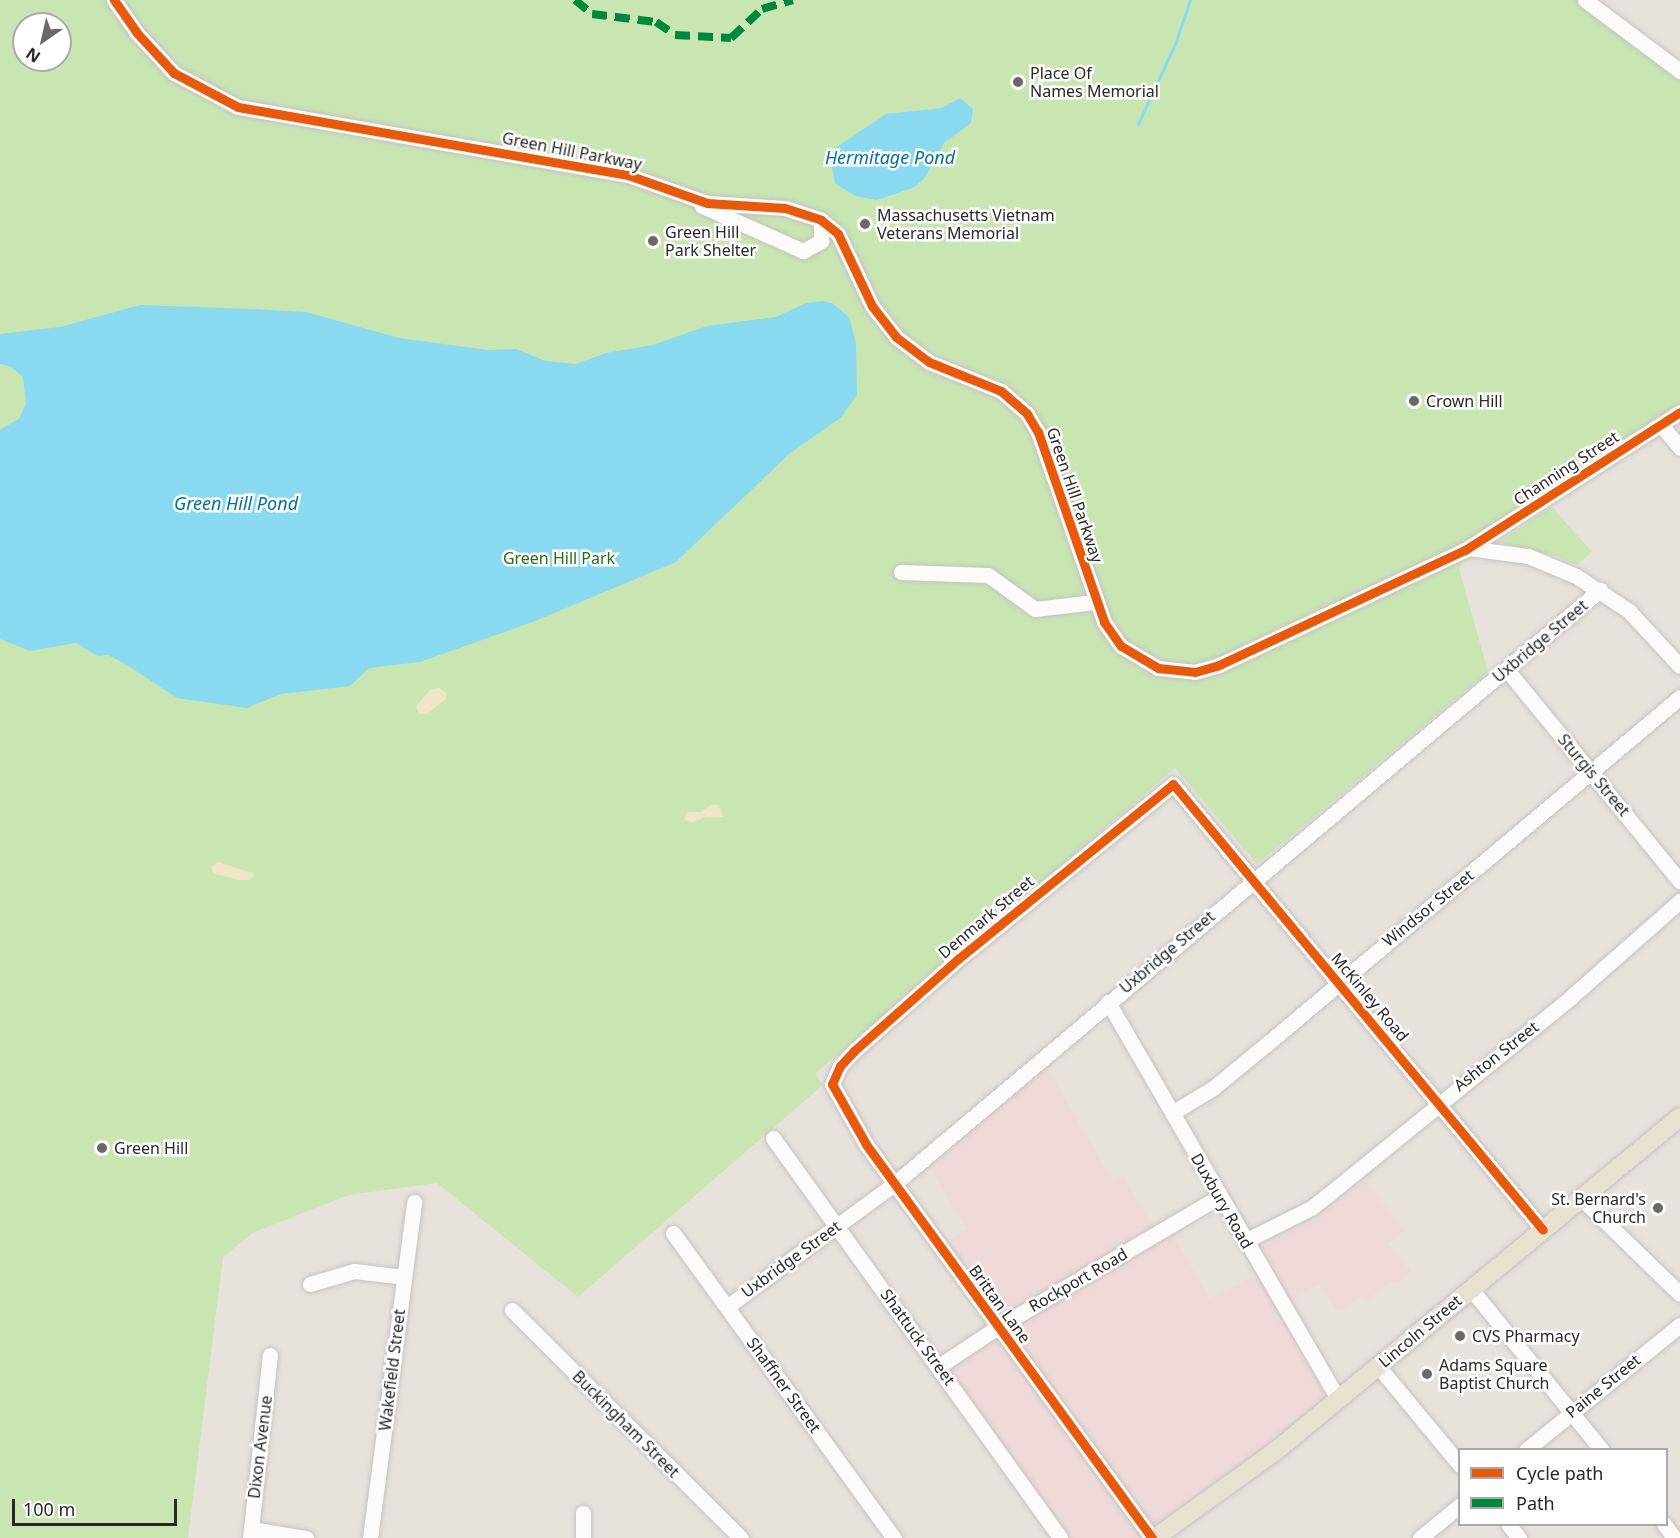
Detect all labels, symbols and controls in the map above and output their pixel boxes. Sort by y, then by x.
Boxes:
north arrow [12,12,72,72]
text: N [22,43,45,68]
place label: Place Of Names Memorial [1030,63,1159,101]
marker: Place Of Names Memorial [1011,75,1025,89]
street label: Green Hill Parkway [500,128,644,174]
water label: Hermitage Pond [825,146,955,168]
place label: Massachusetts Vietnam Veterans Memorial [877,205,1055,243]
marker: Massachusetts Vietnam Veterans Memorial [858,217,872,231]
place label: Green Hill Park Shelter [665,222,756,260]
marker: Green Hill Park Shelter [646,234,660,248]
place label: Crown Hill [1426,391,1503,411]
marker: Crown Hill [1407,394,1421,408]
street label: Green Hill Parkway [1043,425,1107,565]
street label: Channing Street [1510,427,1622,509]
water label: Green Hill Pond [174,492,298,514]
park label: Green Hill Park [503,548,615,568]
street label: Uxbridge Street [1489,596,1591,686]
street label: Sturgis Street [1554,730,1634,820]
street label: Windsor Street [1379,865,1477,951]
street label: Denmark Street [934,872,1038,962]
street label: Uxbridge Street [1116,907,1218,997]
street label: McKinley Road [1327,949,1413,1045]
street label: Ashton Street [1450,1017,1542,1095]
place label: Green Hill [114,1138,188,1158]
marker: Green Hill [95,1141,109,1155]
street label: Duxbury Road [1187,1150,1257,1252]
place label: St. Bernard's Church [1551,1189,1646,1227]
marker: St. Bernard's Church [1651,1201,1665,1215]
street label: Uxbridge Street [738,1216,844,1302]
street label: Rockport Road [1025,1244,1131,1316]
street label: Brittan Lane [965,1261,1035,1347]
street label: Shattuck Street [877,1285,959,1389]
street label: Lincoln Street [1375,1291,1465,1371]
street label: Wakefield Street [375,1308,409,1432]
place label: CVS Pharmacy [1472,1326,1580,1346]
marker: CVS Pharmacy [1453,1329,1467,1343]
street label: Shaffner Street [743,1334,825,1436]
street label: Paine Street [1562,1350,1644,1422]
place label: Adams Square Baptist Church [1439,1355,1549,1393]
street label: Buckingham Street [569,1367,683,1481]
marker: Adams Square Baptist Church [1420,1367,1434,1381]
street label: Dixon Avenue [244,1394,276,1500]
legend [1458,1448,1668,1526]
text: Cycle path [1516,1461,1603,1485]
scale bar [15,1487,180,1525]
text: Path [1516,1491,1555,1515]
text: 100 m [23,1497,75,1521]

